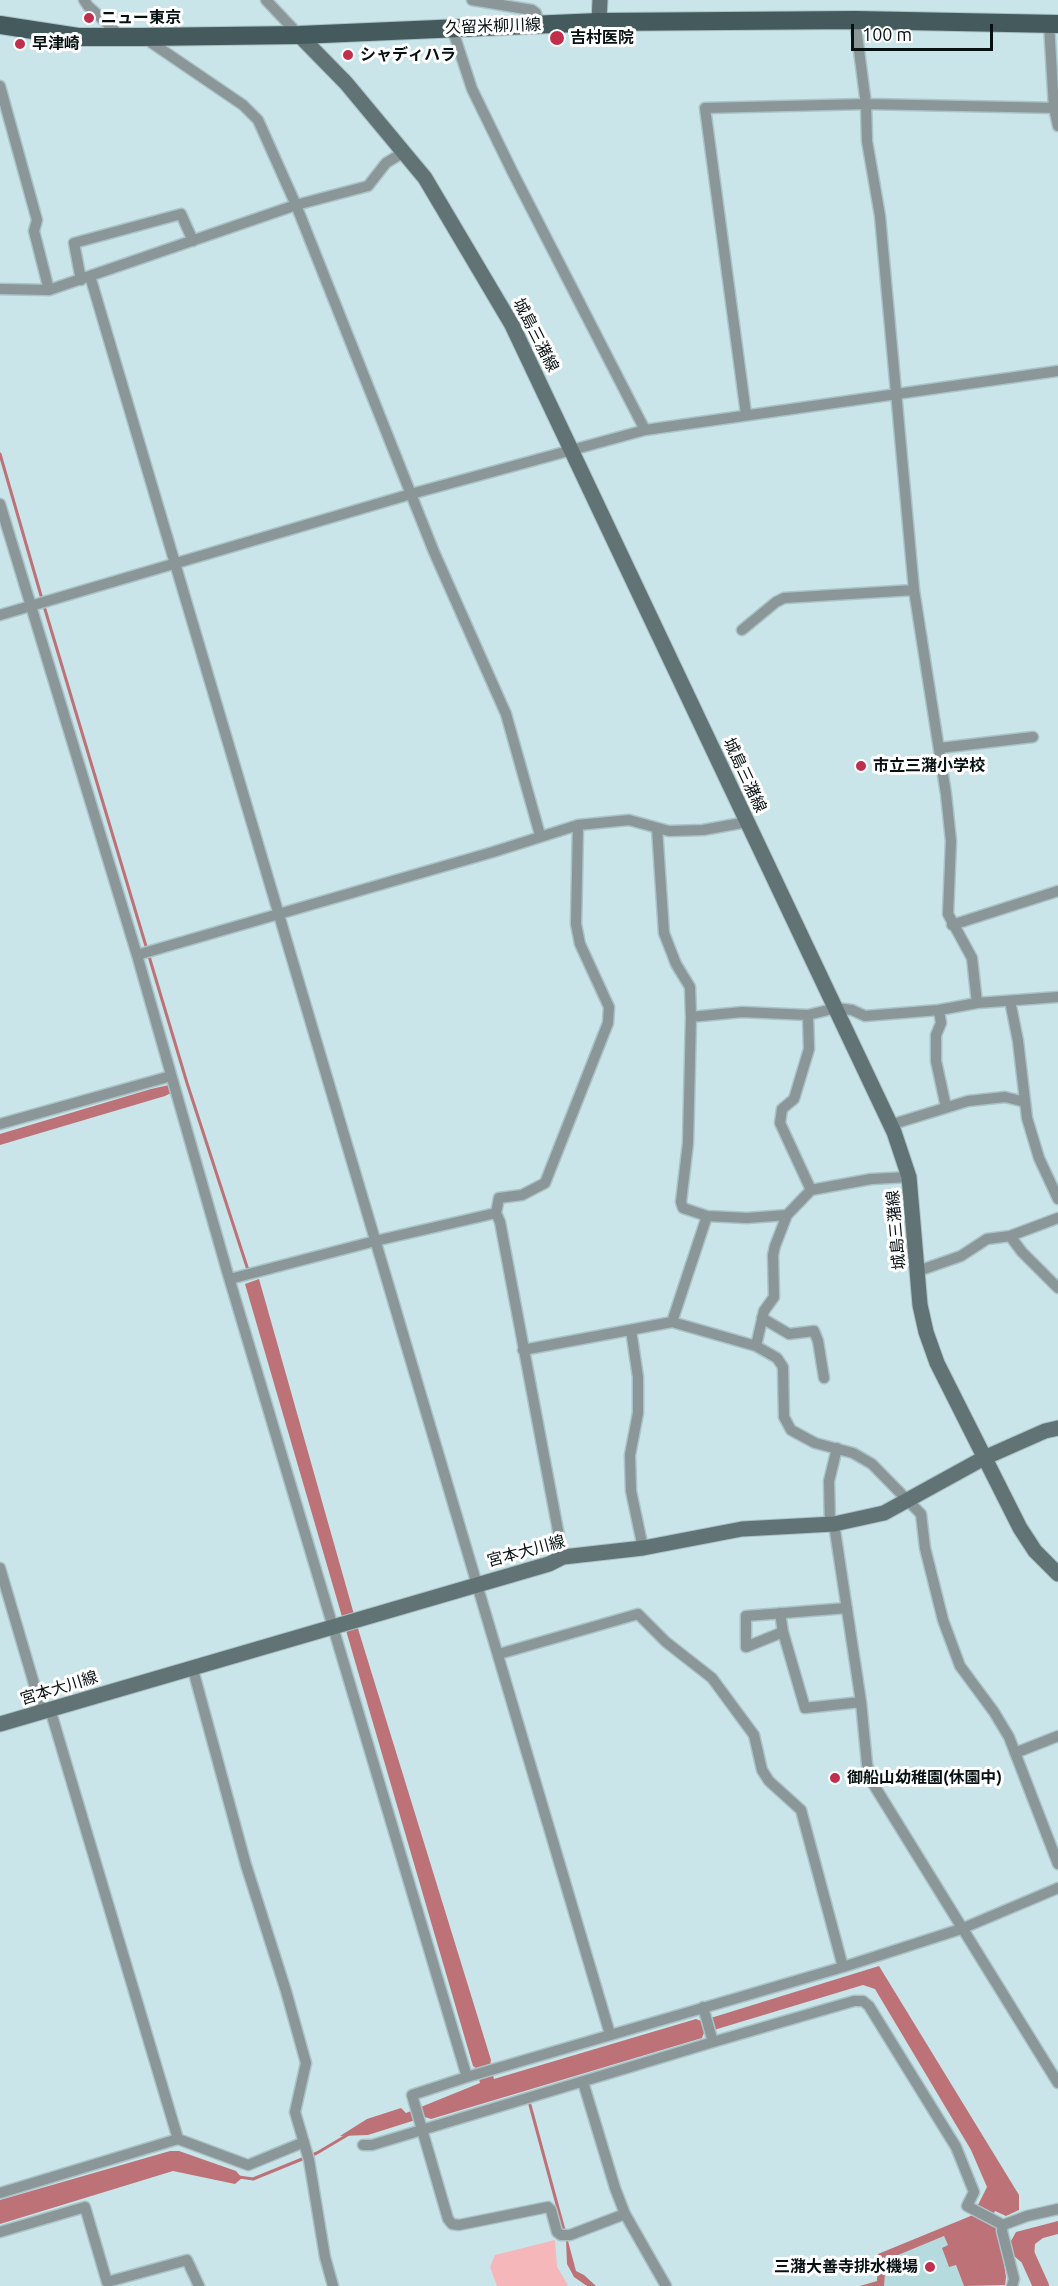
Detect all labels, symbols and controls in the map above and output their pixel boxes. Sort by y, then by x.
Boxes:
place label: ニュー東京 [101,8,181,28]
marker: ニュー東京 [82,11,96,25]
scale bar [854,12,996,50]
street label: 久留米柳川線 [445,15,541,37]
text: 100 m [862,24,912,44]
place label: 吉村医院 [570,28,634,48]
marker: 吉村医院 [548,29,566,47]
place label: 早津崎 [32,34,80,54]
marker: 早津崎 [13,37,27,51]
place label: シャディハラ [360,45,456,65]
marker: シャディハラ [341,48,355,62]
street label: 城島三潴線 [509,295,563,375]
street label: 城島三潴線 [719,735,771,815]
place label: 市立三潴小学校 [873,756,985,776]
marker: 市立三潴小学校 [854,759,868,773]
street label: 城島三潴線 [883,1189,909,1271]
street label: 宮本大川線 [485,1531,567,1571]
street label: 宮本大川線 [18,1667,100,1709]
place label: 御船山幼稚園(休園中) [847,1768,1002,1788]
marker: 御船山幼稚園(休園中) [828,1771,842,1785]
place label: 三潴大善寺排水機場 [774,2257,918,2277]
marker: 三潴大善寺排水機場 [923,2260,937,2274]

